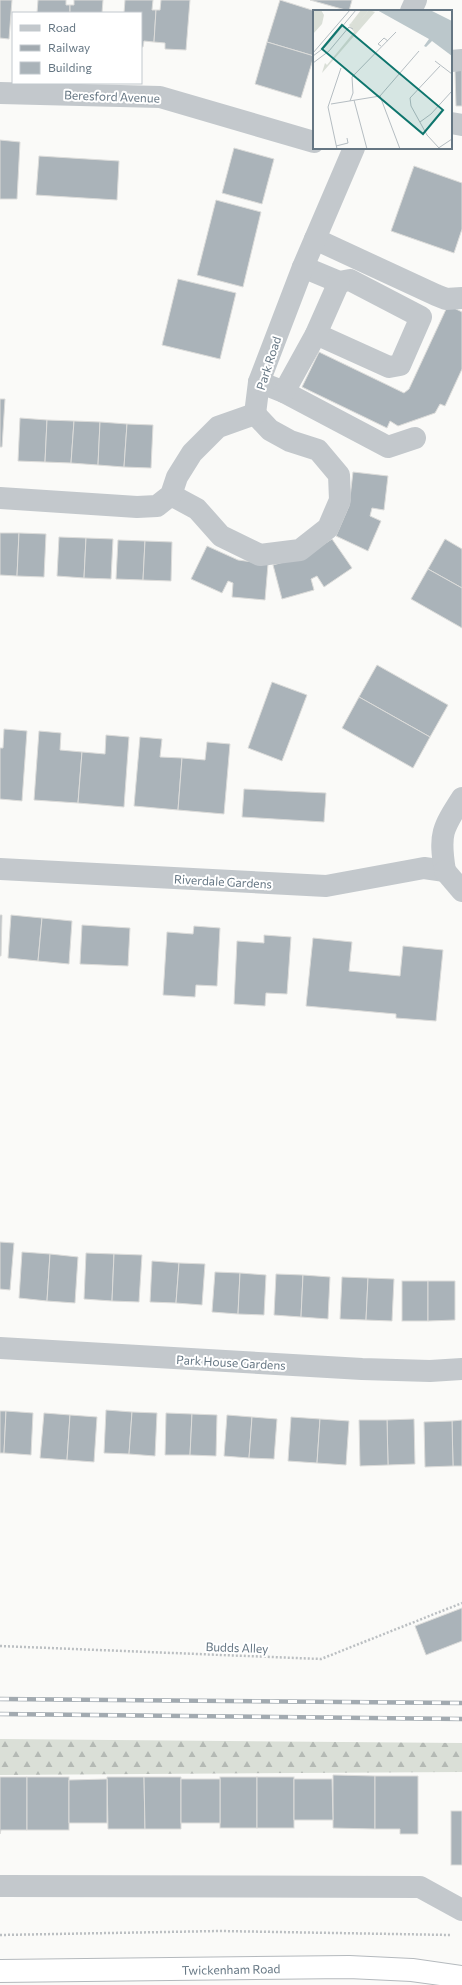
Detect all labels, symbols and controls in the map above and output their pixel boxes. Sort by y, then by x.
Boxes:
inset map [313,10,452,149]
legend [12,12,142,84]
text: Road [48,20,76,34]
text: Railway [48,40,90,54]
text: Building [48,60,92,74]
street label: Beresford Avenue [64,87,160,105]
street label: Park Road [253,334,283,392]
street label: Riverdale Gardens [174,871,272,891]
street label: Park House Gardens [176,1352,286,1372]
street label: Budds Alley [205,1639,269,1655]
street label: Twickenham Road [181,1961,281,1977]

